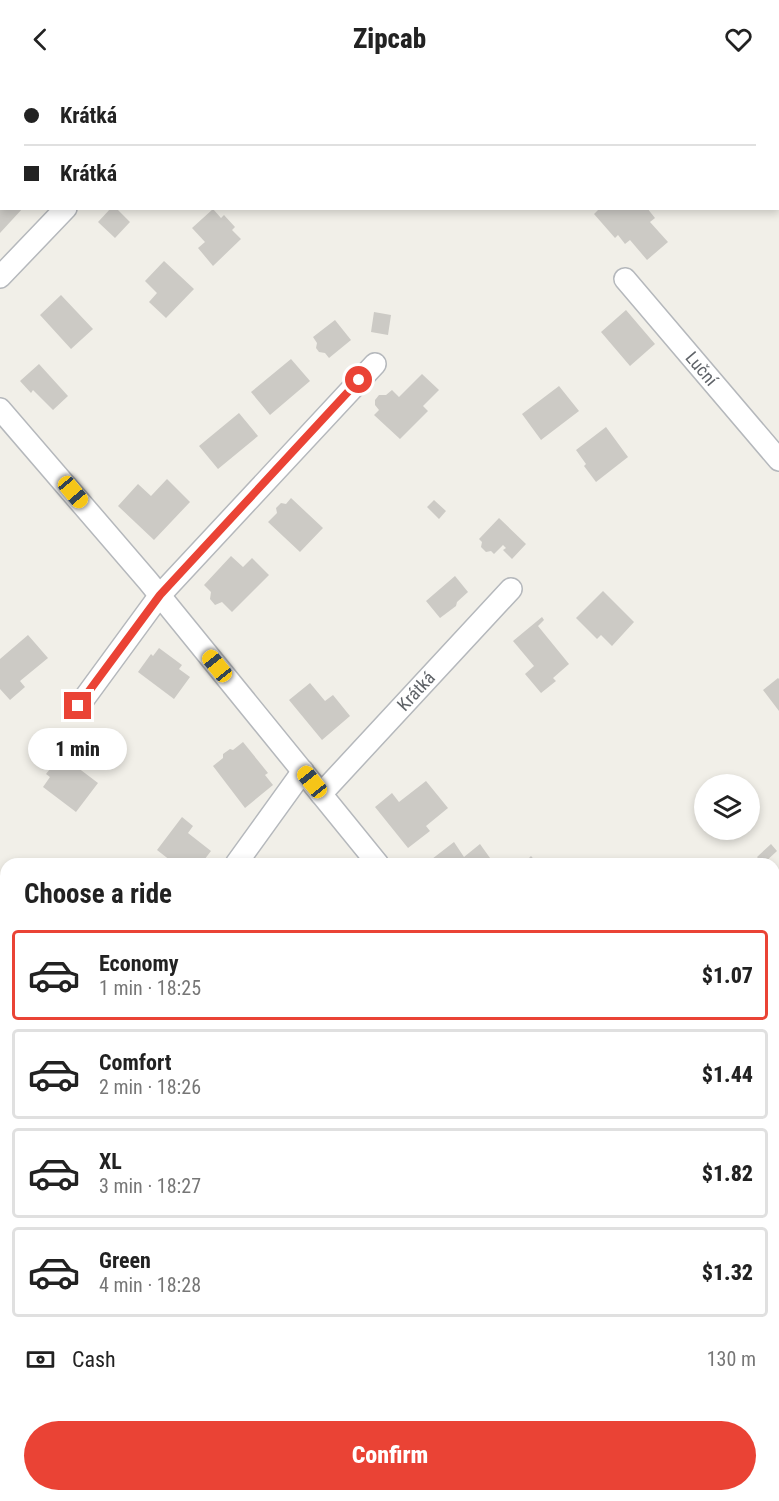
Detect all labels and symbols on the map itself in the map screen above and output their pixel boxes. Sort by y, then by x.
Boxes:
street label: Luční [681,347,723,390]
route start [345,366,372,393]
car [55,472,91,512]
car [199,646,235,686]
street label: Krátká [393,667,439,715]
route end [64,692,91,719]
callout: 1 min [28,727,128,769]
car [294,762,330,802]

